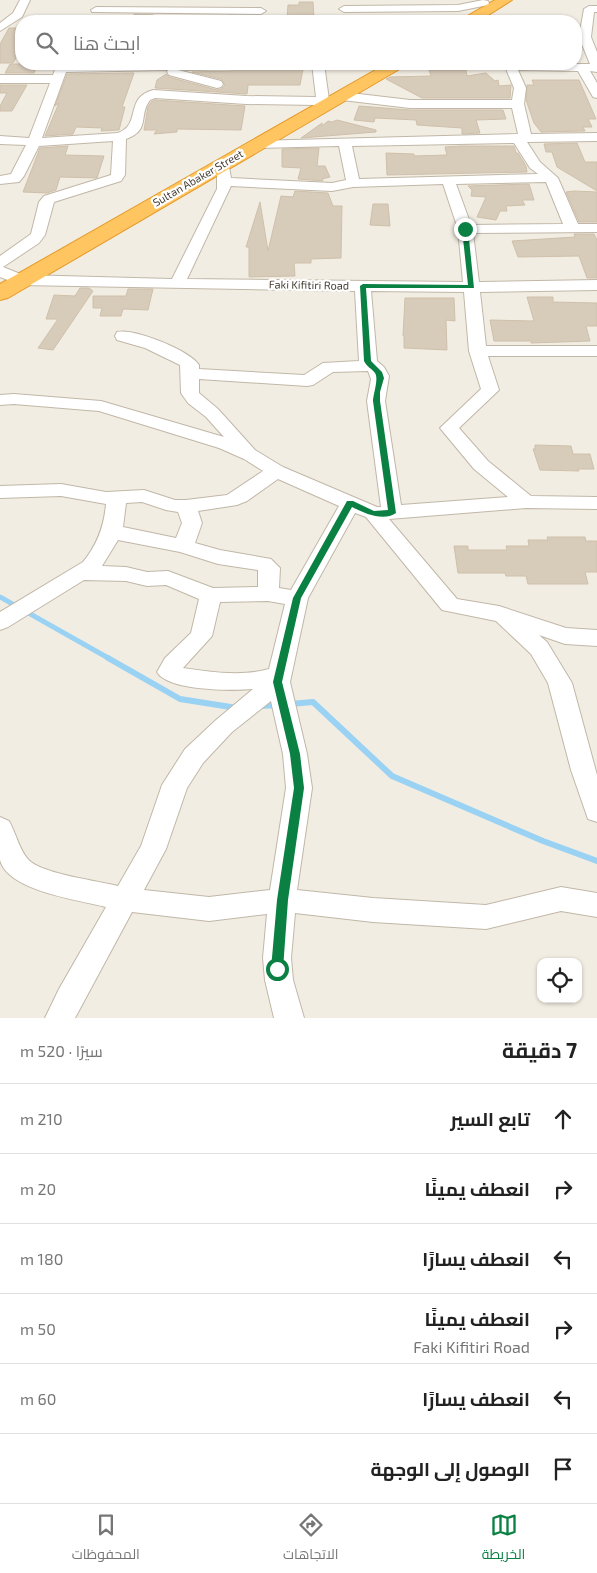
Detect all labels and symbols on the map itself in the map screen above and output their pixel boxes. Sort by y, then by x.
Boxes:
street label: Sultan Abaker Street [150,146,245,209]
route end [454,218,477,241]
street label: Faki Kifitiri Road [269,277,349,292]
route start [266,958,289,981]

